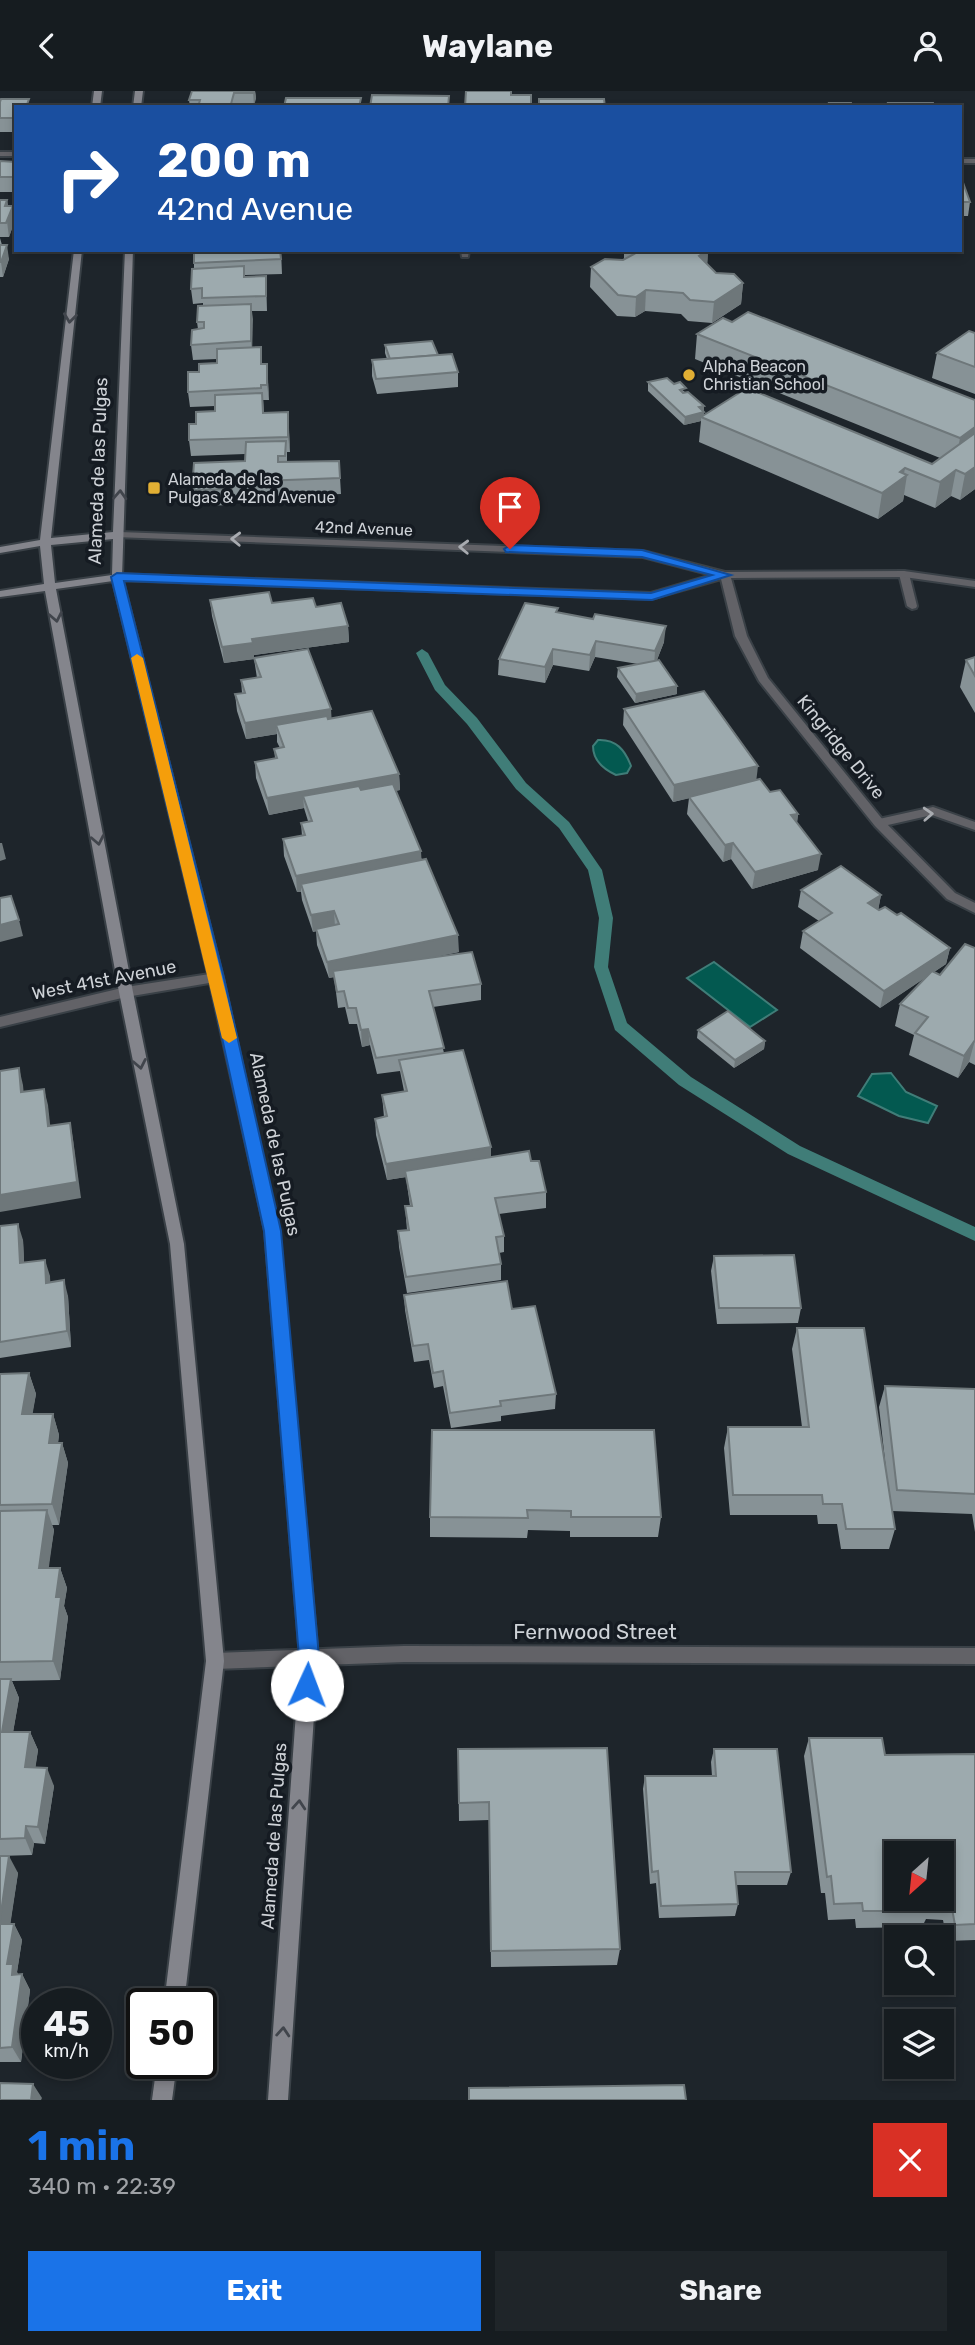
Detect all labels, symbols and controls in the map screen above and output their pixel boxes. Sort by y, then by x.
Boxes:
icon: back [28,27,66,65]
text: Waylane [422,27,553,65]
icon: person [909,27,947,65]
text: 200 m [157,131,311,189]
icon: right [42,133,133,224]
text: 42nd Avenue [157,190,353,228]
one-way arrow [63,312,78,324]
place label: Alpha Beacon Christian School [703,357,825,394]
marker: Alpha Beacon Christian School [681,367,697,383]
street label: Alameda de las Pulgas [84,377,112,565]
place label: Alameda de las Pulgas & 42nd Avenue [168,470,335,507]
pin [480,477,540,549]
marker: Alameda de las Pulgas & 42nd Avenue [146,480,162,496]
icon: arrive [491,488,529,526]
one-way arrow [113,489,128,500]
street label: 42nd Avenue [315,517,413,540]
one-way arrow [231,531,242,546]
one-way arrow [458,540,469,555]
one-way arrow [48,611,63,623]
street label: Kingridge Drive [792,691,890,803]
one-way arrow [923,807,934,822]
one-way arrow [89,834,104,846]
street label: West 41st Avenue [30,955,178,1005]
street label: Alameda de las Pulgas [245,1050,305,1238]
one-way arrow [132,1058,147,1070]
street label: Fernwood Street [513,1619,677,1644]
position arrow [270,1648,344,1722]
street label: Alameda de las Pulgas [256,1742,292,1930]
one-way arrow [291,1799,306,1810]
north arrow [884,1841,954,1911]
map controls [884,1841,954,2079]
button: search [884,1925,954,1995]
speed limit sign: 50 [126,1988,217,2079]
text: 45 [43,2003,90,2045]
button: layers [884,2009,954,2079]
one-way arrow [275,2026,290,2037]
text: km/h [44,2040,89,2062]
text: 1 min [28,2121,135,2171]
button: close [873,2123,947,2197]
text: 340 m · 22:39 [28,2172,176,2200]
button: Exit [28,2251,481,2331]
button: Share [495,2251,947,2331]

